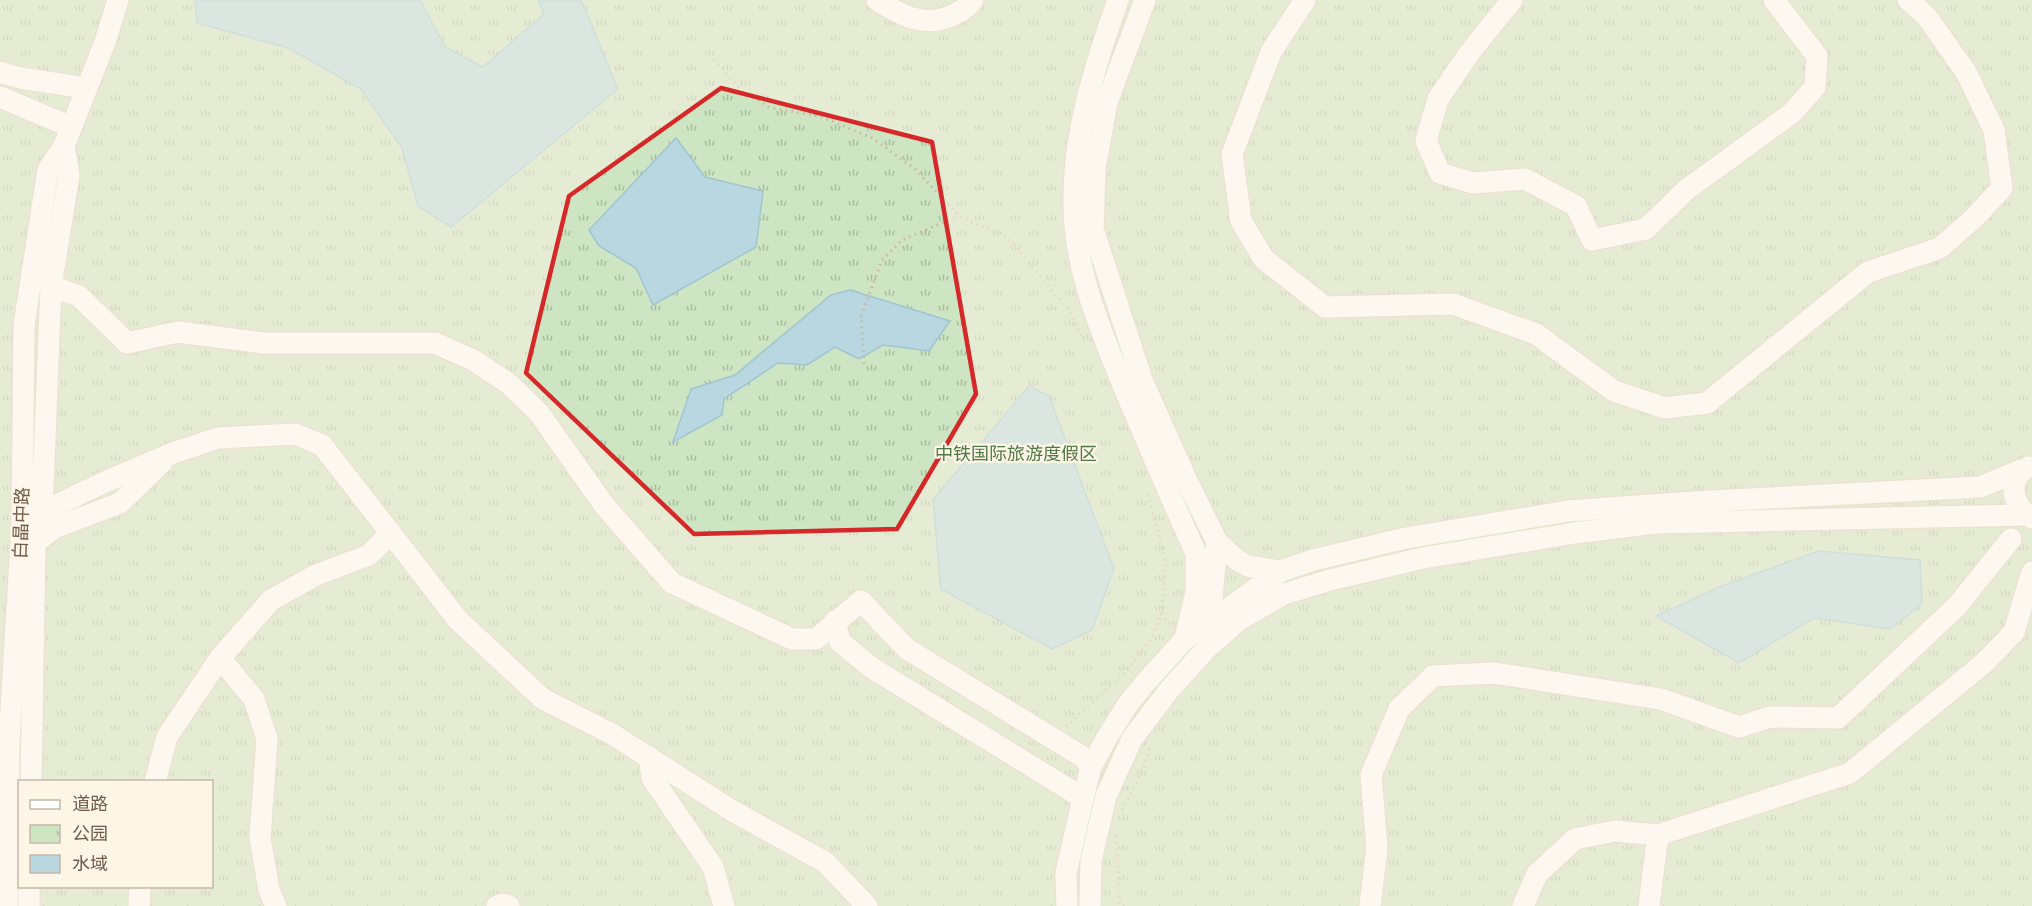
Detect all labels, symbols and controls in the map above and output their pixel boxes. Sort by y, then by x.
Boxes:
park label: 中铁国际旅游度假区 [935,442,1097,465]
street label: 白晶中路 [8,487,34,559]
legend [18,780,213,888]
text: 道路 [72,792,108,815]
text: 公园 [72,822,108,845]
text: 水域 [72,852,108,875]

